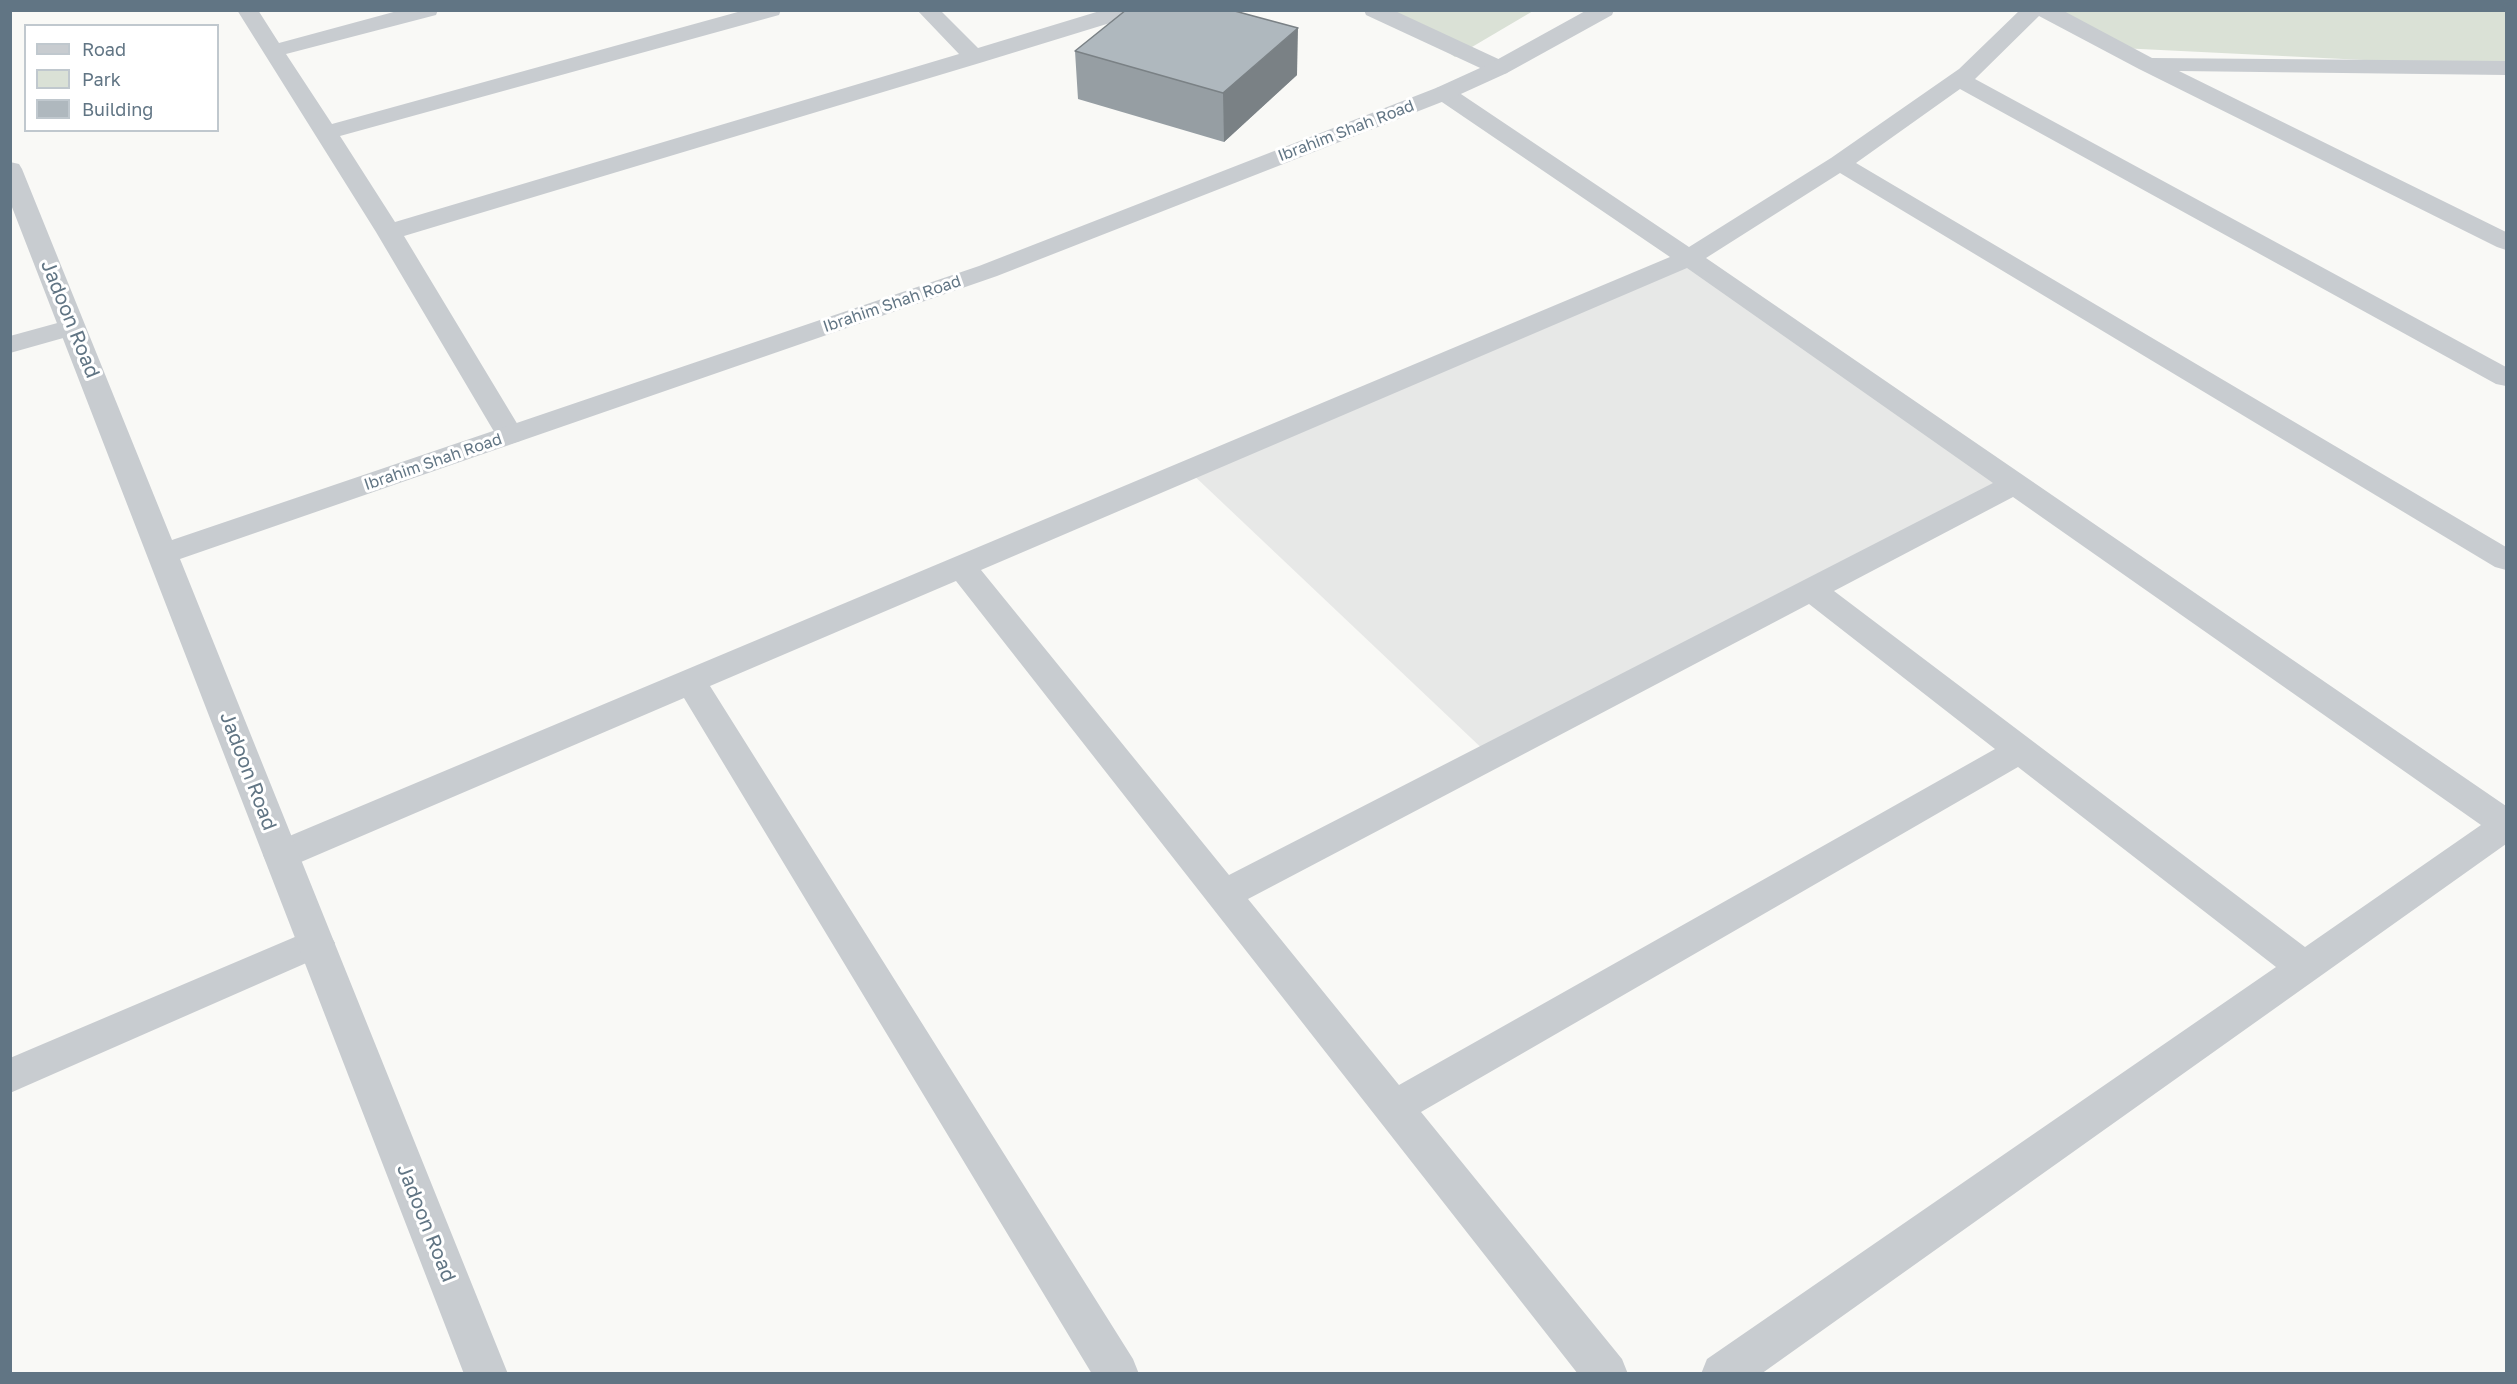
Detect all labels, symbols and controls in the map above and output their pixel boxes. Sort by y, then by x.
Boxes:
legend [24,24,219,132]
text: Road [82,38,126,60]
text: Park [82,68,121,90]
street label: Ibrahim Shah Road [1275,96,1417,166]
text: Building [82,98,153,120]
street label: Jadoon Road [35,257,105,381]
street label: Ibrahim Shah Road [821,271,963,337]
street label: Ibrahim Shah Road [362,429,504,495]
street label: Jadoon Road [214,708,282,834]
street label: Jadoon Road [391,1161,461,1285]

